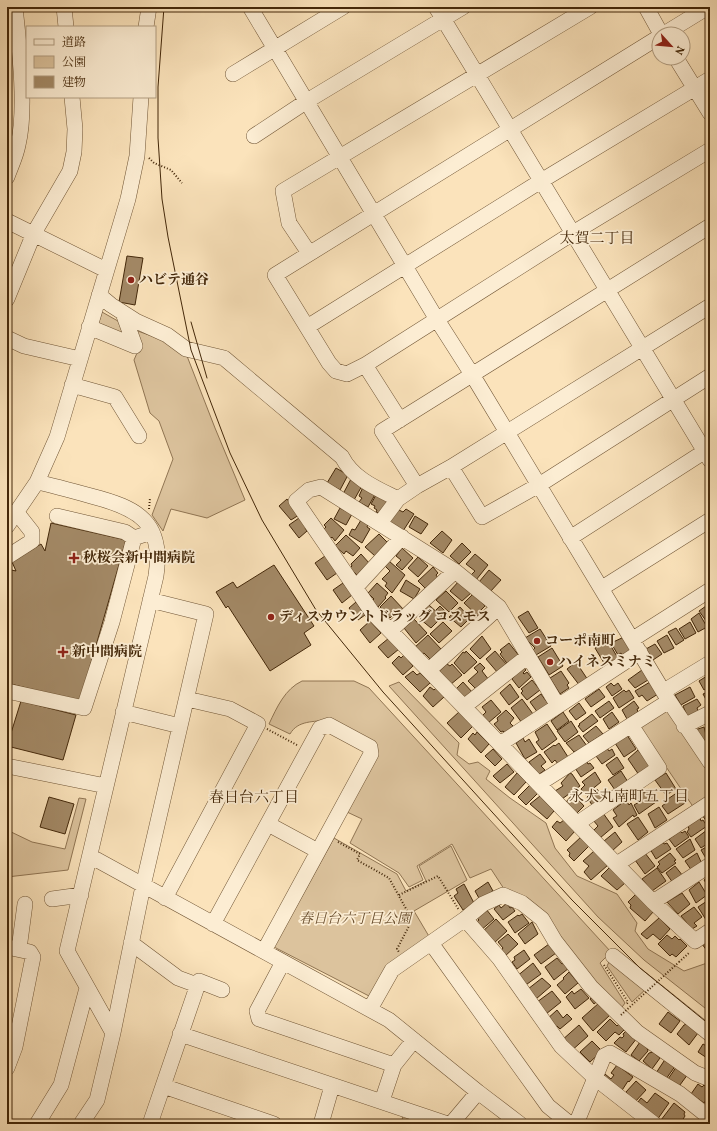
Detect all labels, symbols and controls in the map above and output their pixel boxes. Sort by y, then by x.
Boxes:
legend [26,26,156,98]
north arrow [651,26,691,66]
text: 道路 [62,35,86,51]
text: N [670,43,687,57]
text: 公園 [62,55,86,71]
text: 建物 [62,75,86,91]
district label: 太賀二丁目 [559,229,635,250]
place label: ハビテ通谷 [139,271,209,290]
marker: ハビテ通谷 [126,275,136,285]
place label: 秋桜会新中間病院 [83,549,195,568]
marker: 秋桜会新中間病院 [68,552,80,564]
place label: ディスカウントドラッグ コスモス [279,608,490,627]
marker: ディスカウントドラッグ コスモス [266,612,276,622]
place label: コーポ南町 [545,632,616,651]
marker: コーポ南町 [532,636,542,646]
place label: 新中間病院 [72,643,142,662]
marker: 新中間病院 [57,646,69,658]
place label: ハイネスミナミ [558,653,656,672]
marker: ハイネスミナミ [545,657,555,667]
district label: 永犬丸南町五丁目 [569,787,689,808]
district label: 春日台六丁目 [209,788,299,809]
park label: 春日台六丁目公園 [299,910,413,929]

